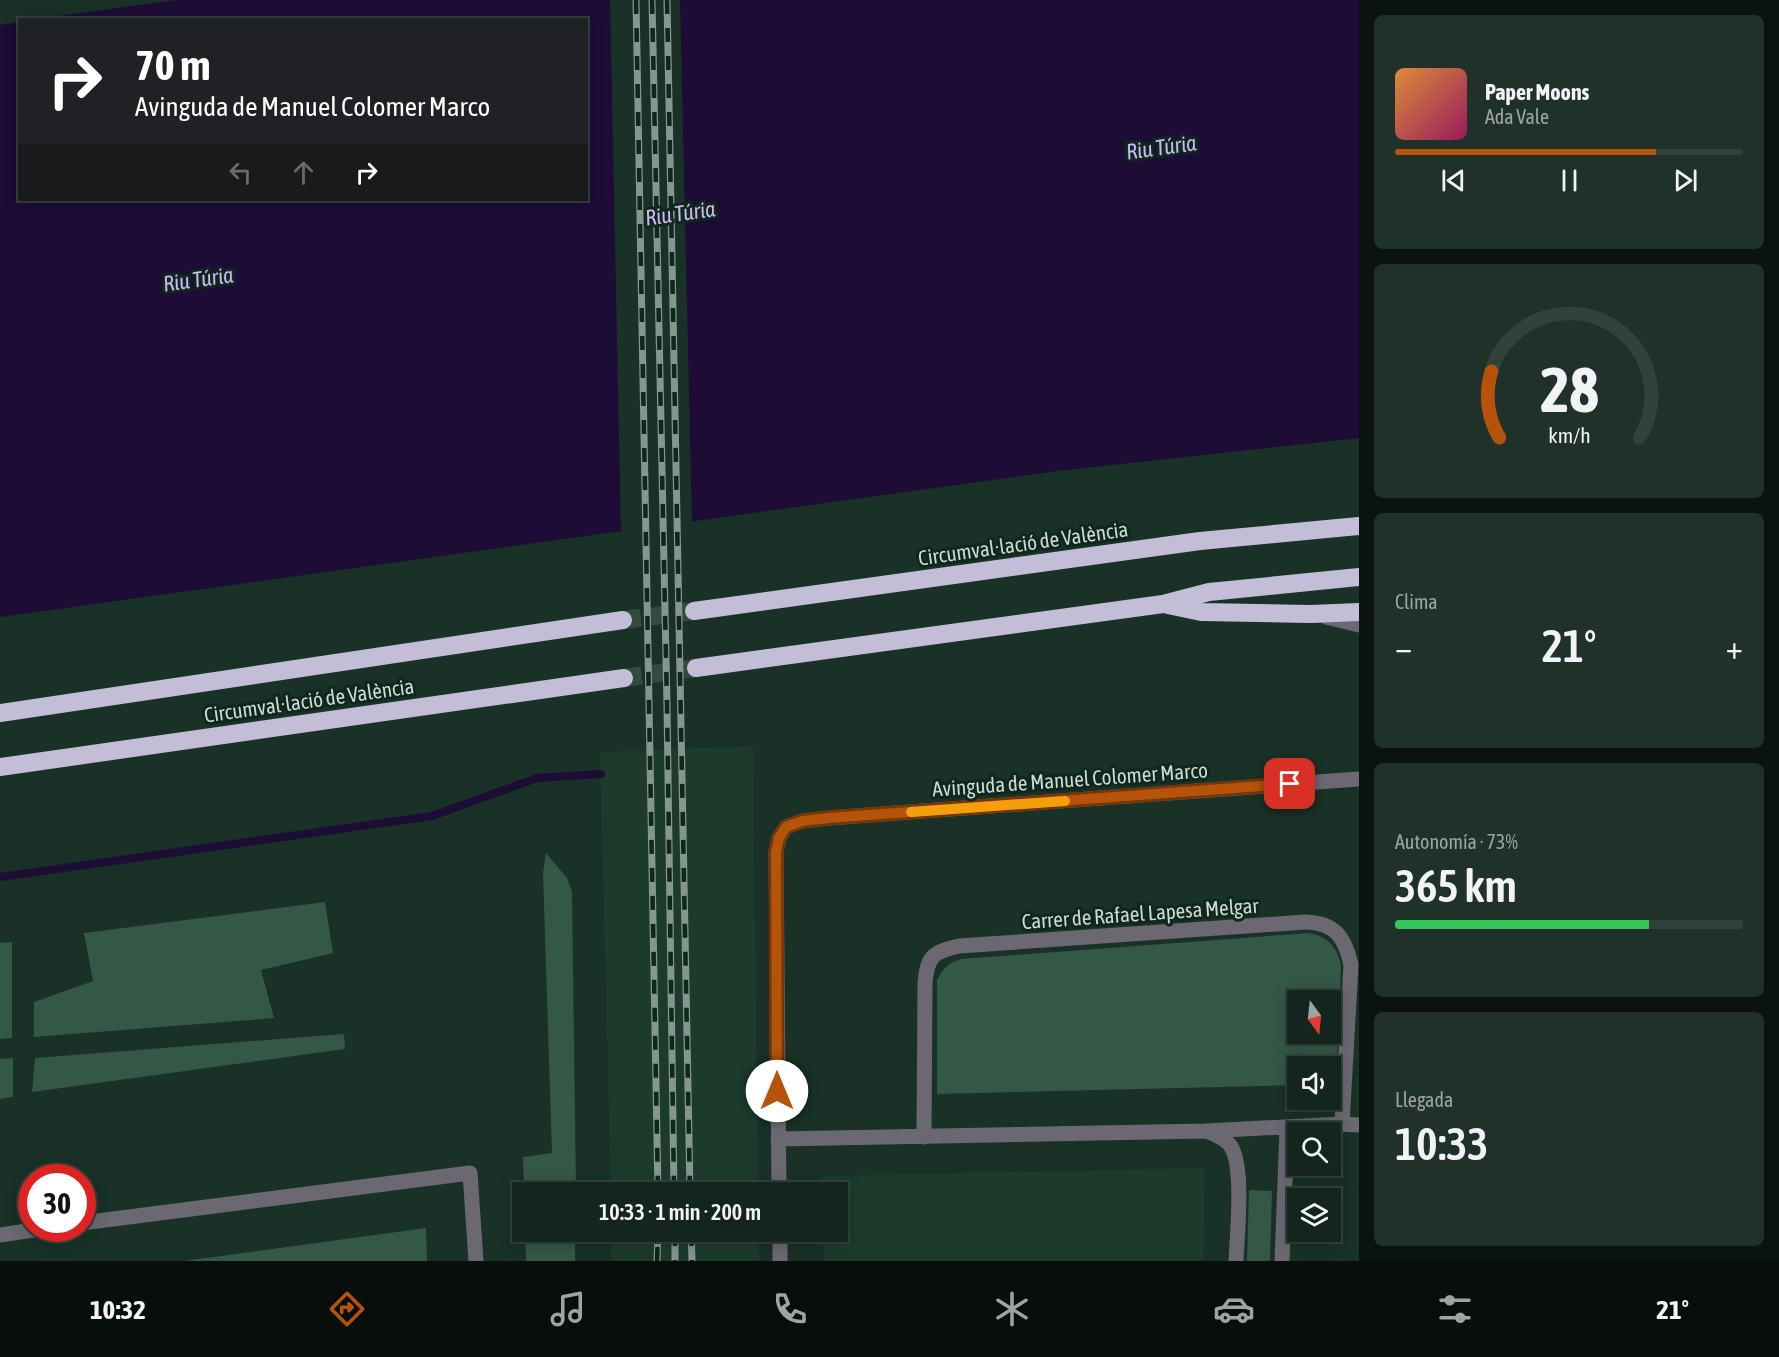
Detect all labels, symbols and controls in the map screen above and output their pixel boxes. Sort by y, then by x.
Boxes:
text: 70 m [135,41,210,89]
icon: right [36,42,114,120]
text: Paper Moons [1485,79,1589,105]
text: Avinguda de Manuel Colomer Marco [135,91,490,122]
text: Ada Vale [1485,105,1549,128]
water label: Riu Túria [1124,129,1198,165]
icon: left [224,156,257,189]
icon: ahead [287,156,320,189]
icon: right [350,156,383,189]
icon: previous [1437,164,1470,197]
icon: pause [1553,164,1586,197]
icon: next [1669,164,1702,197]
water label: Riu Túria [643,195,717,231]
water label: Riu Túria [161,261,235,297]
text: 28 [1540,354,1598,425]
text: km/h [1548,424,1590,449]
street label: Circumval·lació de València [917,516,1129,570]
text: Clima [1395,590,1438,613]
text: 21° [1542,620,1596,672]
text: − [1395,628,1412,666]
text: + [1726,628,1743,666]
street label: Circumval·lació de València [203,673,415,727]
street label: Avinguda de Manuel Colomer Marco [931,757,1209,801]
pin [1264,758,1315,809]
icon: arrive [1273,767,1306,800]
text: Autonomía · 73% [1395,830,1518,853]
text: 365 km [1395,860,1517,912]
street label: Carrer de Rafael Lapesa Melgar [1021,893,1260,933]
north arrow [1287,990,1341,1044]
map controls [1287,990,1341,1242]
button: sound [1287,1056,1341,1110]
position arrow [745,1059,809,1123]
text: Llegada [1395,1088,1453,1111]
text: 10:33 [1395,1118,1489,1170]
button: search [1287,1122,1341,1176]
speed limit sign: 30 [18,1164,96,1242]
button: layers [1287,1188,1341,1242]
text: 10:33 · 1 min · 200 m [599,1199,761,1225]
icon: directions [326,1288,368,1330]
icon: music [547,1288,589,1330]
icon: phone [769,1288,811,1330]
icon: climate [991,1288,1033,1330]
icon: car [1213,1288,1255,1330]
icon: filters [1434,1288,1476,1330]
text: 10:32 [90,1294,146,1325]
text: 21° [1656,1294,1689,1325]

